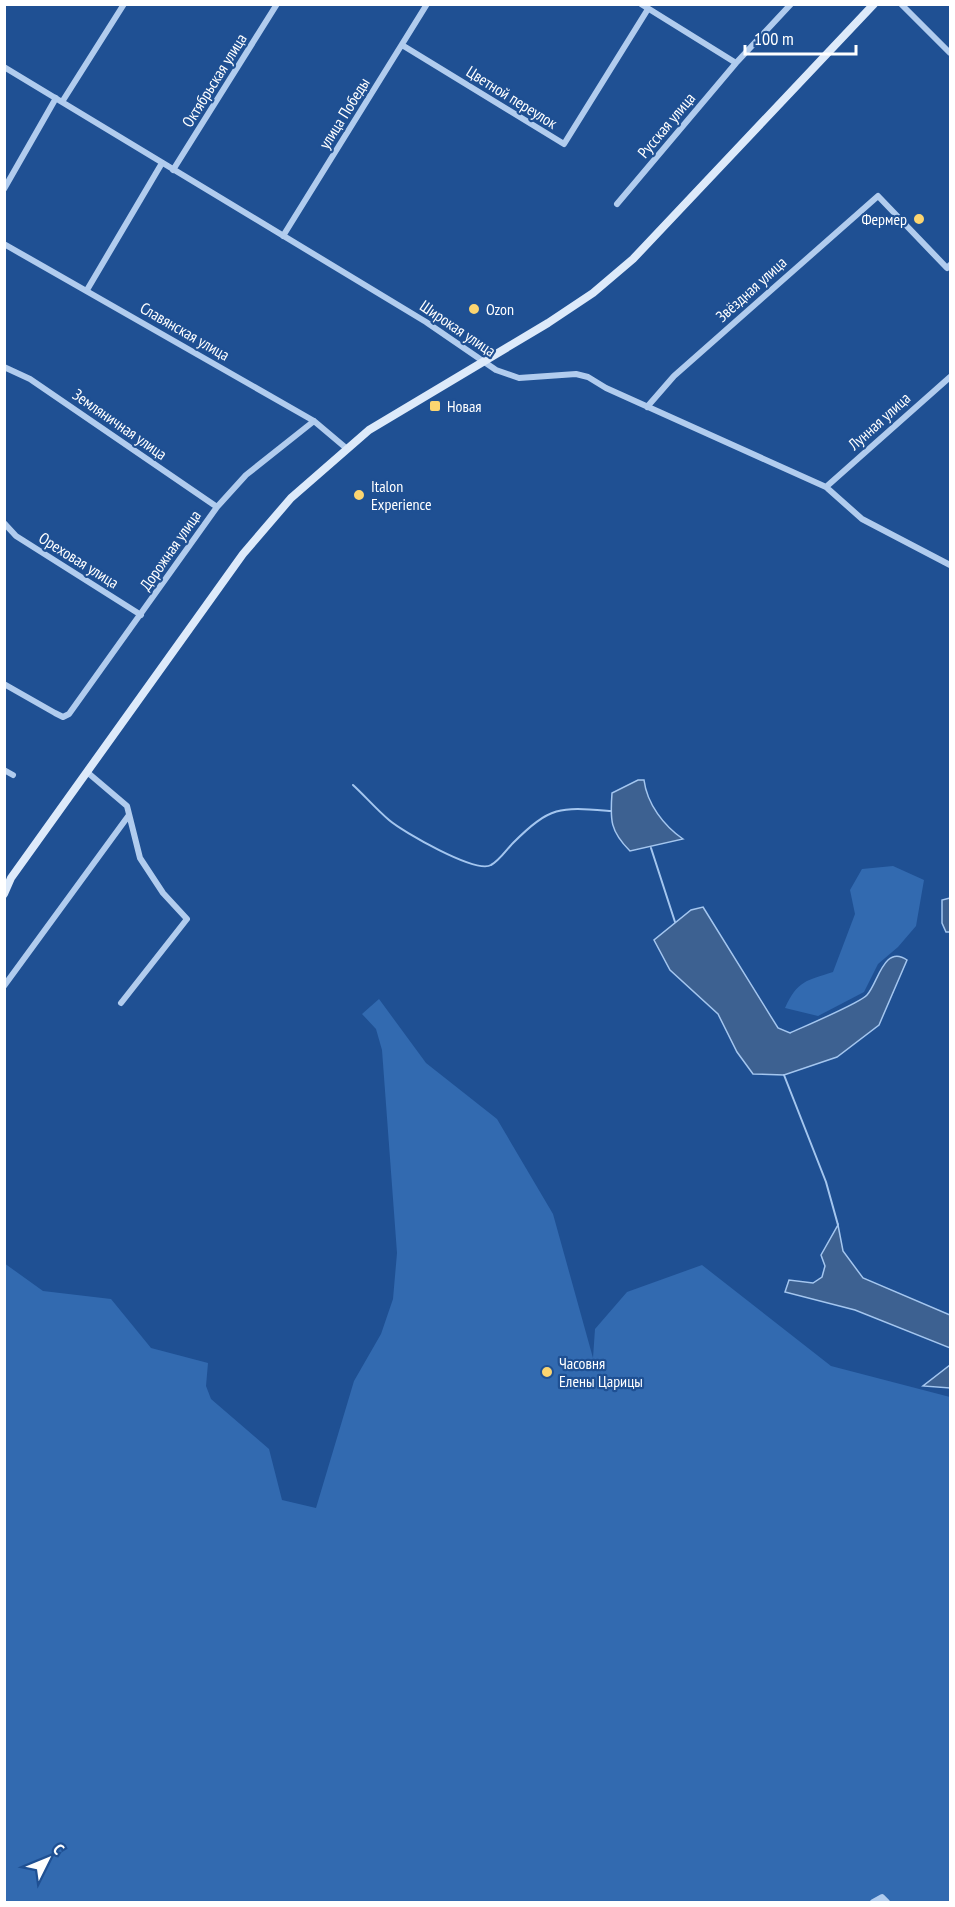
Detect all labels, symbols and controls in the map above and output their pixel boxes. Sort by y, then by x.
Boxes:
scale bar [745,18,856,56]
text: 100 m [754,27,794,50]
street label: Октябрьская улица [177,29,251,131]
street label: Цветной переулок [463,61,562,133]
street label: улица Победы [314,74,374,152]
street label: Русская улица [633,88,699,162]
place label: Фермер [861,209,907,229]
marker: Фермер [912,212,926,226]
street label: Звёздная улица [711,252,791,326]
street label: Широкая улица [416,295,500,361]
street label: Славянская улица [137,297,233,365]
place label: Ozon [486,299,514,319]
marker: Ozon [467,302,481,316]
street label: Земляничная улица [69,384,171,464]
street label: Лунная улица [843,388,914,455]
place label: Новая [447,396,482,416]
marker: Новая [428,399,442,413]
place label: Italon Experience [371,476,432,514]
marker: Italon Experience [352,488,366,502]
street label: Дорожная улица [135,506,205,594]
street label: Ореховая улица [35,528,123,592]
place label: Часовня Елены Царицы [559,1353,643,1391]
marker: Часовня Елены Царицы [540,1365,554,1379]
north arrow [18,1829,78,1889]
text: С [49,1839,69,1859]

